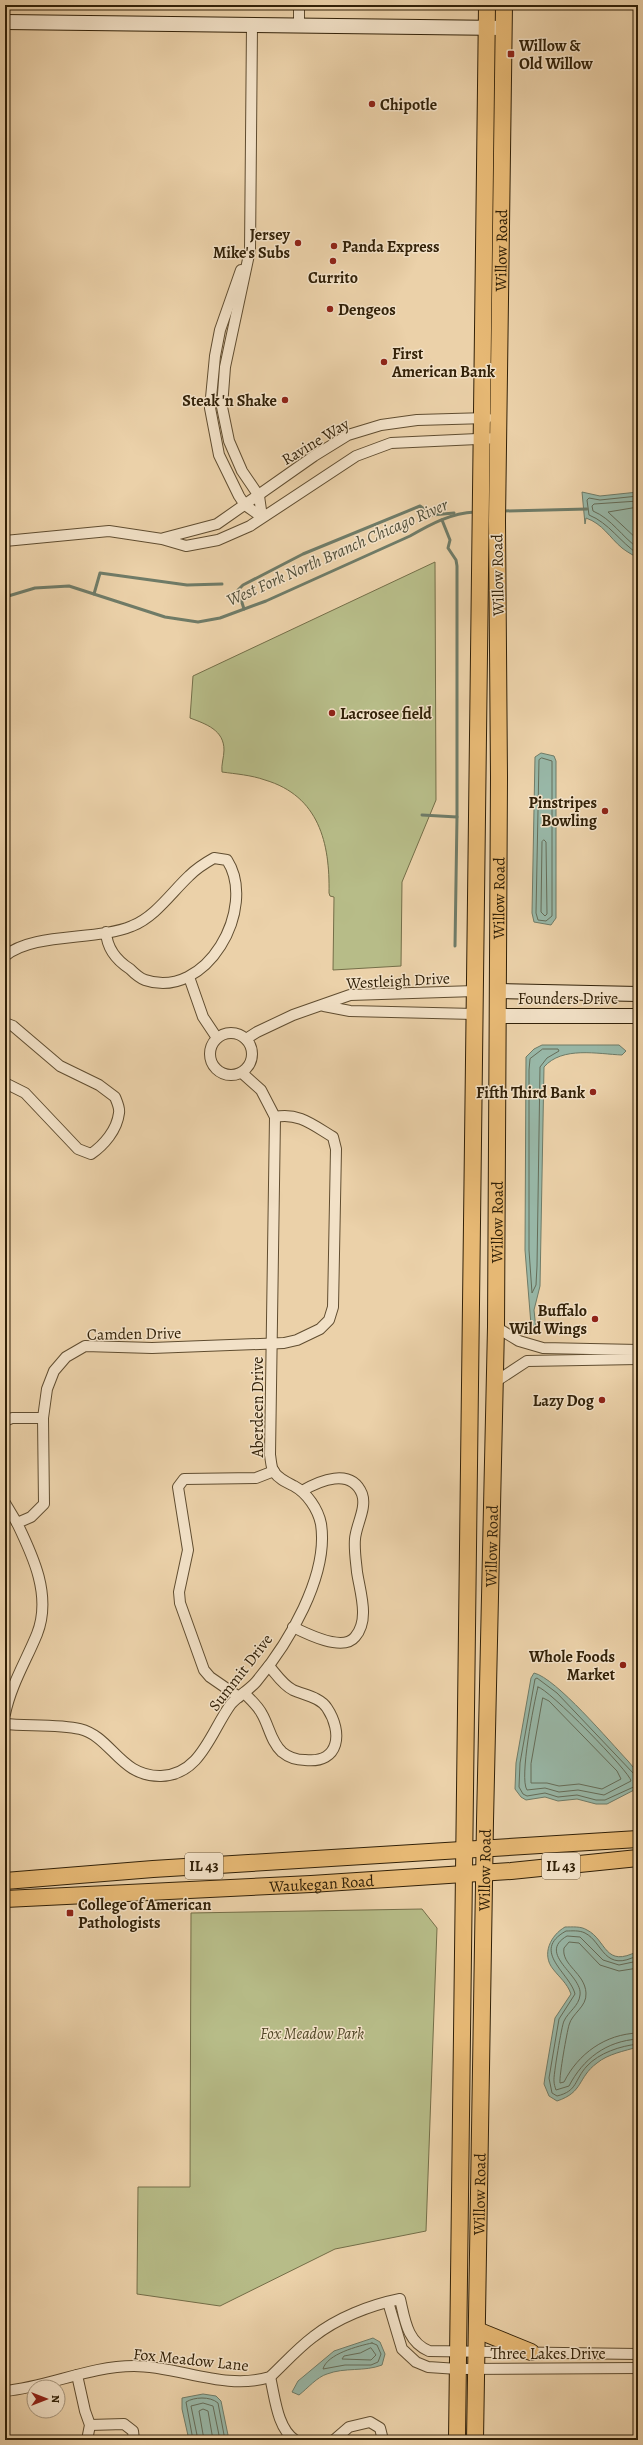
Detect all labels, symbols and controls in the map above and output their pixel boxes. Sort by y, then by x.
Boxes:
place label: Willow & Old Willow [518,35,593,75]
marker: Willow & Old Willow [506,49,516,59]
place label: Chipotle [380,94,437,116]
marker: Chipotle [367,99,377,109]
street label: Willow Road [490,209,513,292]
place label: Jersey Mike's Subs [213,224,291,264]
place label: Panda Express [342,236,440,258]
marker: Jersey Mike's Subs [293,238,303,248]
marker: Panda Express [329,241,339,251]
marker: Currito [328,256,338,266]
place label: Currito [308,267,358,289]
place label: Dengeos [338,299,396,321]
marker: Dengeos [325,304,335,314]
place label: First American Bank [391,343,496,383]
marker: First American Bank [379,357,389,367]
place label: Steak 'n Shake [182,390,277,412]
marker: Steak 'n Shake [280,395,290,405]
street label: Ravine Way [278,413,354,471]
water label: West Fork North Branch Chicago River [223,493,453,612]
street label: Willow Road [486,533,510,617]
place label: Lacrosee field [340,703,432,725]
marker: Lacrosee field [327,708,337,718]
place label: Pinstripes Bowling [529,792,598,832]
marker: Pinstripes Bowling [600,806,610,816]
street label: Willow Road [488,857,511,940]
street label: Westleigh Drive [345,967,450,995]
street label: Founders Drive [518,988,618,1010]
place label: Fifth Third Bank [476,1082,586,1104]
marker: Fifth Third Bank [588,1087,598,1097]
street label: Willow Road [486,1181,509,1264]
place label: Buffalo Wild Wings [508,1300,587,1340]
marker: Buffalo Wild Wings [590,1314,600,1324]
street label: Camden Drive [87,1322,181,1346]
street label: Aberdeen Drive [247,1356,269,1459]
place label: Lazy Dog [533,1390,595,1412]
marker: Lazy Dog [597,1395,607,1405]
street label: Willow Road [480,1504,504,1588]
street label: Summit Drive [204,1629,278,1716]
place label: Whole Foods Market [528,1646,616,1686]
marker: Whole Foods Market [618,1660,628,1670]
street label: Willow Road [474,1828,497,1912]
road number: IL 43 [185,1853,223,1879]
road number: IL 43 [542,1853,580,1879]
street label: Waukegan Road [268,1870,375,1898]
place label: College of American Pathologists [78,1894,211,1934]
marker: College of American Pathologists [65,1908,75,1918]
park label: Fox Meadow Park [260,2023,364,2045]
street label: Willow Road [468,2152,492,2236]
street label: Fox Meadow Lane [132,2343,250,2377]
street label: Three Lakes Drive [490,2343,606,2365]
north arrow [26,2379,66,2419]
text: N [48,2395,63,2403]

